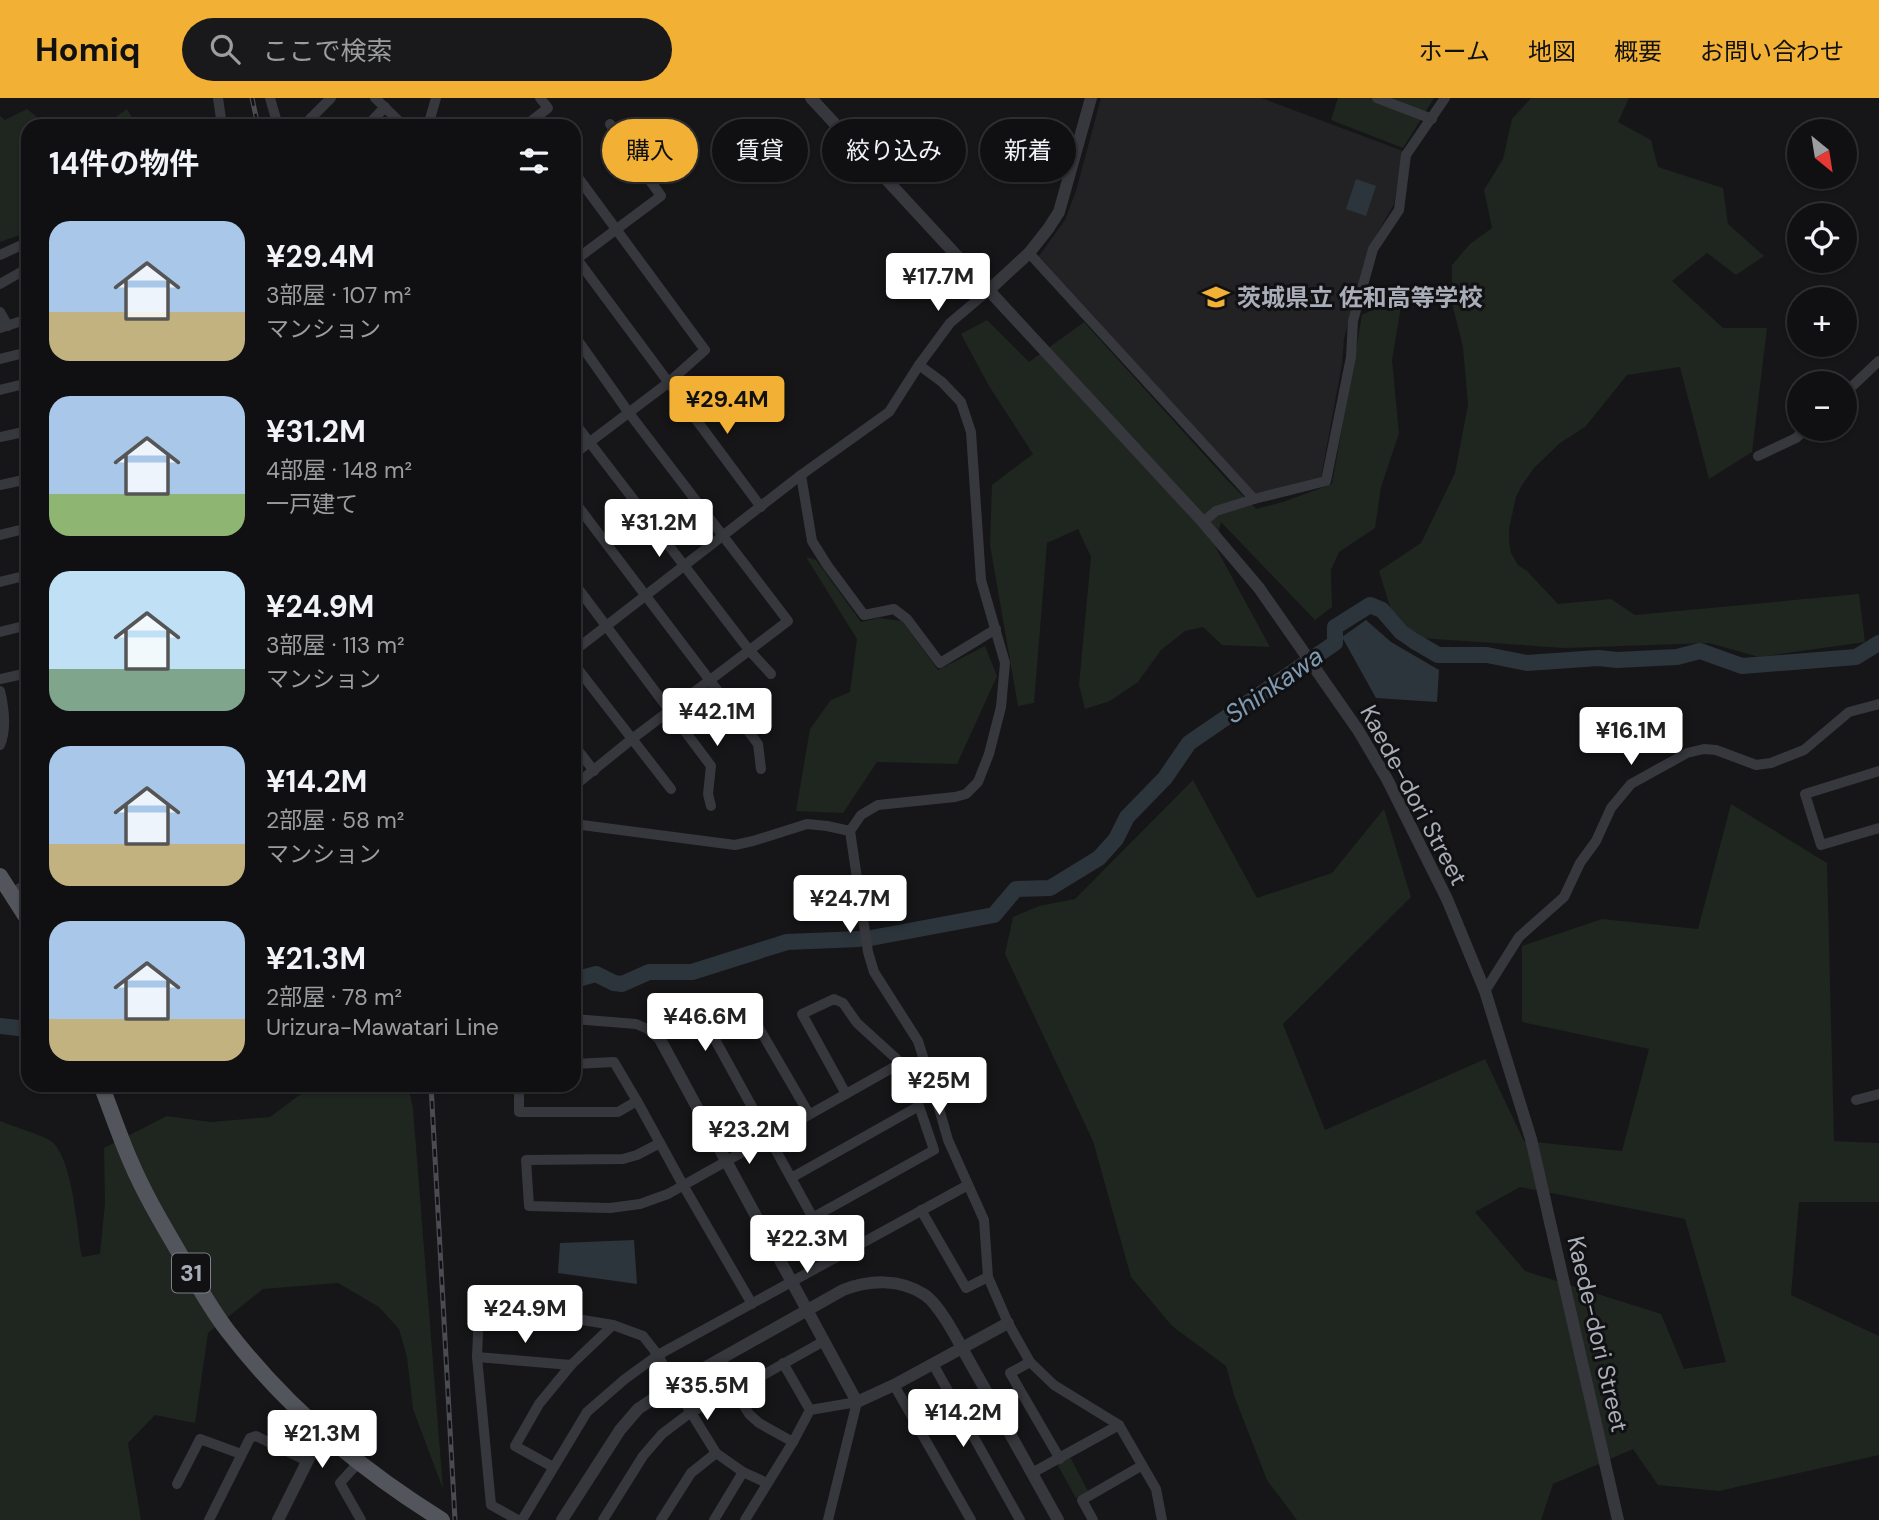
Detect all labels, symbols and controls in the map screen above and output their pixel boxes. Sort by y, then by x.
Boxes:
search box [182,18,672,81]
text: Homiq [35,28,140,71]
icon: search [206,30,244,68]
text: ここで検索 [262,34,392,68]
text: ホーム [1419,36,1490,67]
text: 地図 [1528,36,1576,67]
text: 概要 [1614,36,1662,67]
text: お問い合わせ [1700,36,1844,67]
chip: 購入 [602,119,698,182]
chip: 賃貸 [712,119,808,182]
chip: 絞り込み [822,119,966,182]
chip: 新着 [980,119,1076,182]
north arrow [1787,119,1857,189]
map controls [1787,119,1857,441]
icon: filters [515,142,553,180]
text: 14件の物件 [49,144,199,183]
button: locate [1787,203,1857,273]
text: ¥29.4M [266,237,374,276]
icon: home [105,249,189,333]
pin: ¥17.7M [881,254,995,313]
text: ¥17.7M [902,261,974,291]
text: 3部屋 · 107 m² [266,280,411,310]
school or university icon: 茨城県立 佐和高等学校 [1201,282,1231,312]
place label: 茨城県立 佐和高等学校 [1237,282,1483,313]
button: + [1787,287,1857,357]
text: マンション [266,314,381,344]
button: − [1787,371,1857,441]
pin: ¥29.4M [670,376,784,436]
text: ¥29.4M [685,384,769,414]
text: ¥31.2M [266,412,366,451]
icon: home [105,424,189,508]
text: 4部屋 · 148 m² [266,455,412,485]
text: 一戸建て [266,489,358,519]
pin: ¥31.2M [602,500,716,559]
text: ¥31.2M [621,507,697,537]
text: ¥24.9M [266,587,374,626]
icon: home [105,599,189,683]
text: 3部屋 · 113 m² [266,630,405,660]
water label: Shinkawa [1218,639,1330,731]
text: マンション [266,664,381,694]
pin: ¥42.1M [660,688,774,748]
text: ¥42.1M [679,696,755,726]
street label: Kaede-dori Street [1353,699,1475,891]
pin: ¥16.1M [1574,708,1688,767]
text: ¥16.1M [1596,715,1666,745]
text: ¥14.2M [266,762,367,801]
icon: home [105,774,189,858]
text: 2部屋 · 58 m² [266,805,404,835]
text: マンション [266,839,381,869]
pin: ¥24.7M [793,876,907,935]
text: ¥24.7M [810,883,890,913]
text: ¥21.3M [266,939,366,978]
icon: home [105,949,189,1033]
text: 2部屋 · 78 m² [266,982,402,1012]
pin: ¥46.6M [648,993,762,1053]
text: ¥46.6M [663,1001,747,1031]
text: Urizura-Mawatari Line [266,1012,499,1042]
pin: ¥25M [898,1058,980,1117]
text: ¥25M [908,1065,970,1095]
pin: ¥23.2M [692,1107,806,1166]
text: ¥23.2M [708,1114,790,1144]
pin: ¥22.3M [750,1216,864,1275]
text: ¥22.3M [766,1223,848,1253]
street label: Kaede-dori Street [1560,1233,1636,1435]
road number: 31 [172,1254,210,1292]
pin: ¥24.9M [468,1286,582,1345]
text: ¥24.9M [483,1293,567,1323]
pin: ¥35.5M [650,1362,764,1422]
text: ¥35.5M [665,1370,749,1400]
pin: ¥14.2M [906,1390,1020,1449]
text: ¥14.2M [924,1397,1002,1427]
pin: ¥21.3M [265,1410,379,1470]
text: ¥21.3M [284,1418,360,1448]

